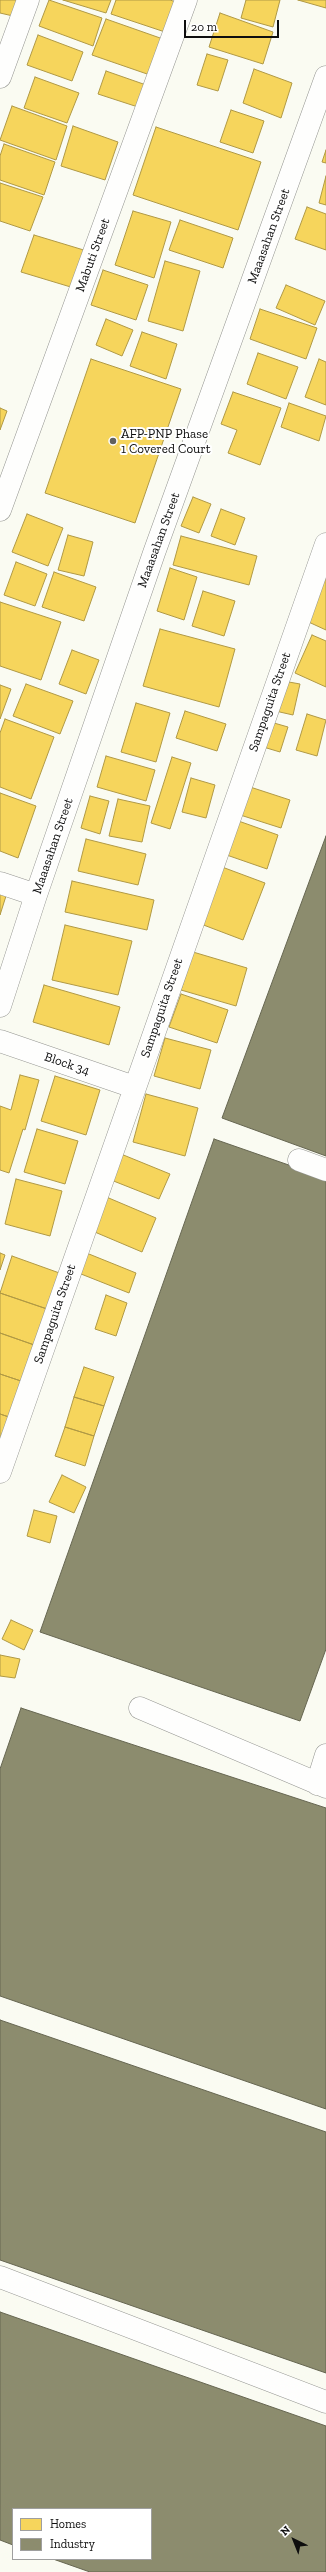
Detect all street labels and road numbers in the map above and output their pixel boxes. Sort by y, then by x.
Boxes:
street label: Maaasahan Street [245,186,293,286]
street label: Mabuti Street [72,216,114,294]
street label: Maaasahan Street [135,490,183,590]
street label: Sampaguita Street [246,650,294,754]
street label: Maaasahan Street [29,796,77,896]
street label: Sampaguita Street [138,956,186,1060]
street label: Block 34 [42,1049,92,1079]
street label: Sampaguita Street [31,1262,79,1366]

